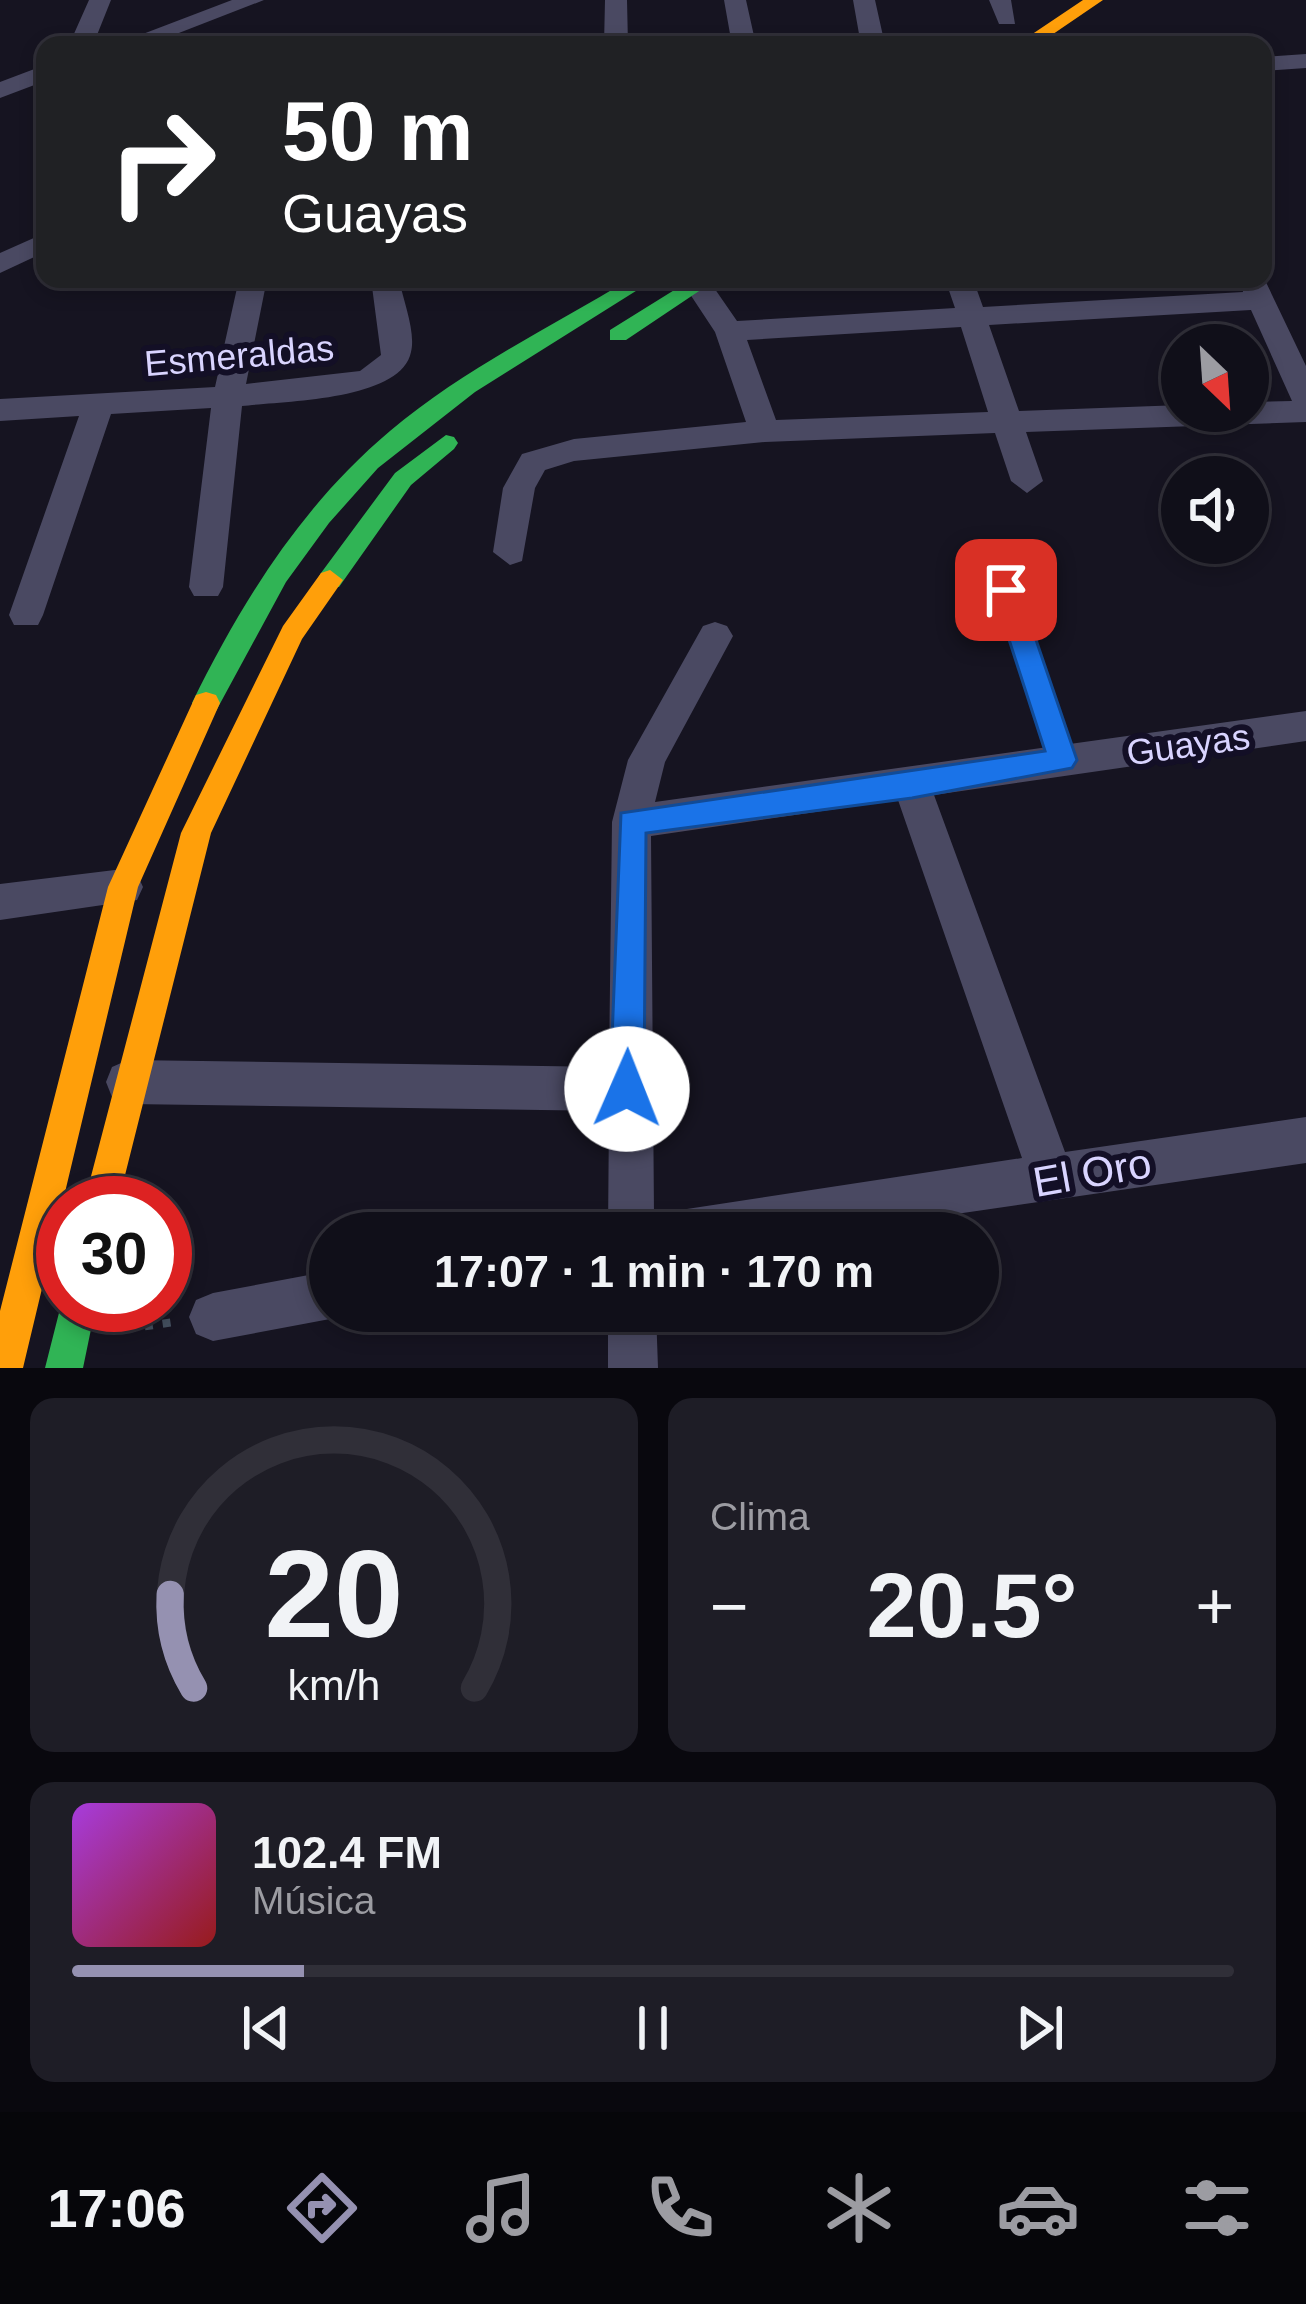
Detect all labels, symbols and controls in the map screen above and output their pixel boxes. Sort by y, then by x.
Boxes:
icon: right [84,84,240,240]
text: 50 m [282,84,473,178]
text: Guayas [282,183,468,243]
north arrow [1161,324,1269,432]
map controls [1161,324,1269,564]
street label: Esmeraldas [143,327,336,384]
button: sound [1161,456,1269,564]
pin [955,539,1057,641]
icon: arrive [973,557,1039,623]
street label: Guayas [1124,716,1252,773]
position arrow [564,1026,690,1152]
street label: El Oro [1029,1139,1155,1206]
speed limit sign: 30 [36,1176,192,1332]
text: 17:07 · 1 min · 170 m [434,1246,874,1297]
text: Clima [710,1495,810,1538]
text: 20 [265,1524,403,1663]
text: 20.5° [866,1556,1078,1656]
text: − [710,1569,749,1643]
text: + [1195,1569,1234,1643]
text: km/h [288,1661,380,1709]
text: 102.4 FM [252,1827,442,1878]
text: Música [252,1879,376,1922]
icon: previous [233,1995,299,2061]
icon: pause [620,1995,686,2061]
icon: next [1007,1995,1073,2061]
icon: directions [280,2166,364,2250]
icon: music [459,2166,543,2250]
icon: phone [638,2166,722,2250]
icon: climate [817,2166,901,2250]
icon: car [996,2166,1080,2250]
icon: filters [1175,2166,1259,2250]
text: 17:06 [47,2178,186,2238]

